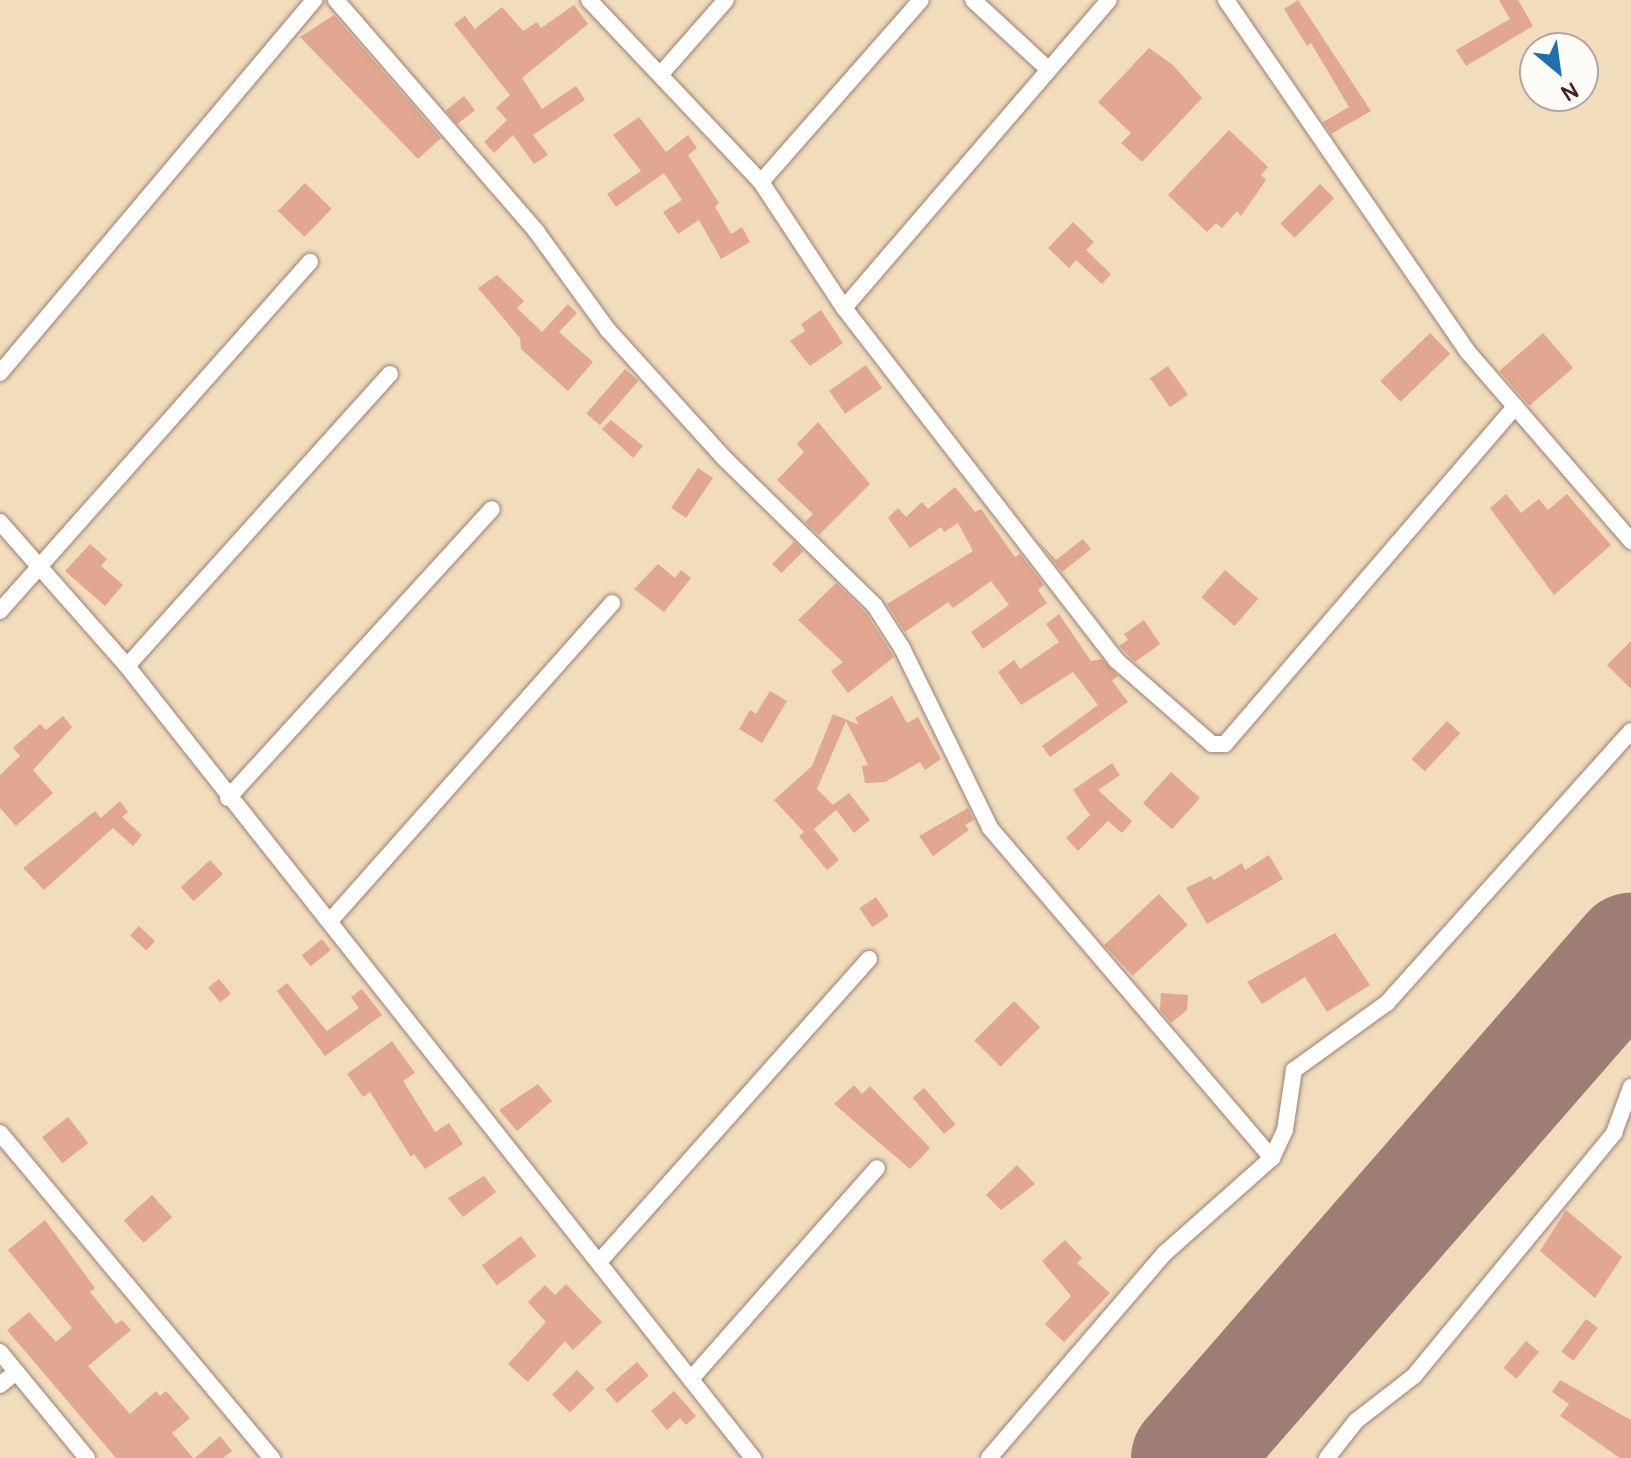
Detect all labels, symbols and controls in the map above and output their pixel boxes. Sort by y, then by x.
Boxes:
north arrow [1519,32,1599,112]
text: N [1556,75,1583,107]

